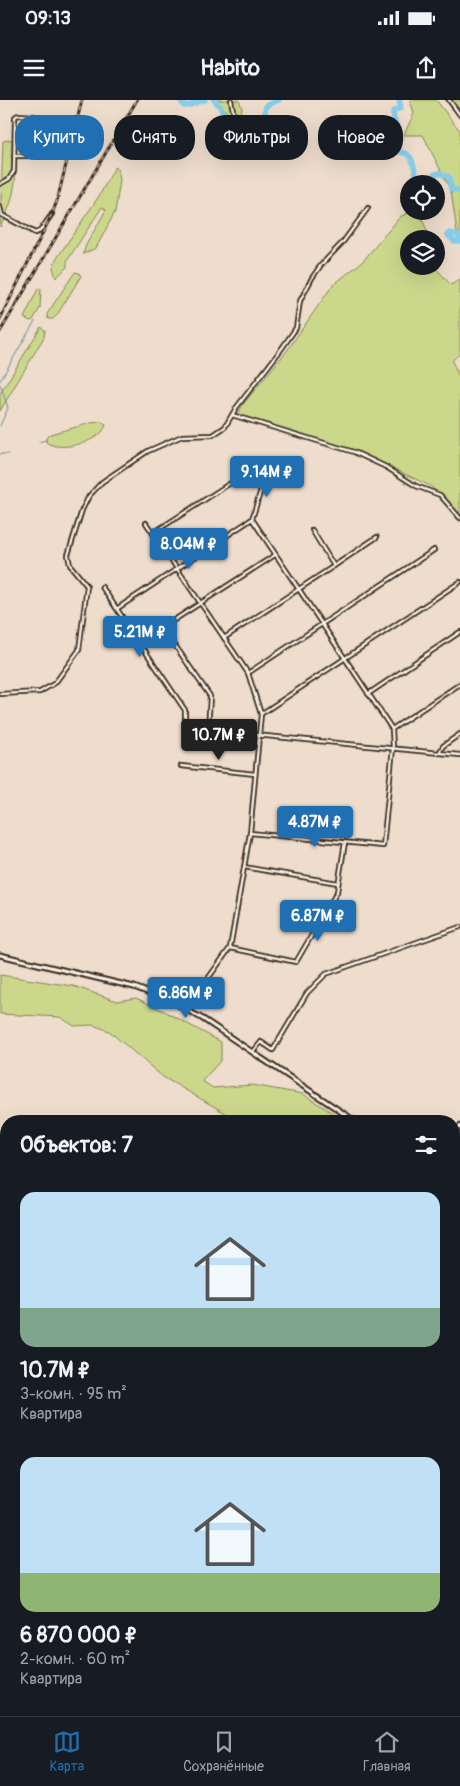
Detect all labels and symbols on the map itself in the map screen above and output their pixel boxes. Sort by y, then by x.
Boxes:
pin: 9.14M ₽ [221,456,313,498]
pin: 8.04M ₽ [143,528,235,570]
pin: 5.21M ₽ [94,616,186,658]
pin: 10.7M ₽ [173,718,265,761]
pin: 4.87M ₽ [269,806,361,848]
pin: 6.87M ₽ [272,900,364,942]
pin: 6.86M ₽ [140,976,232,1019]

